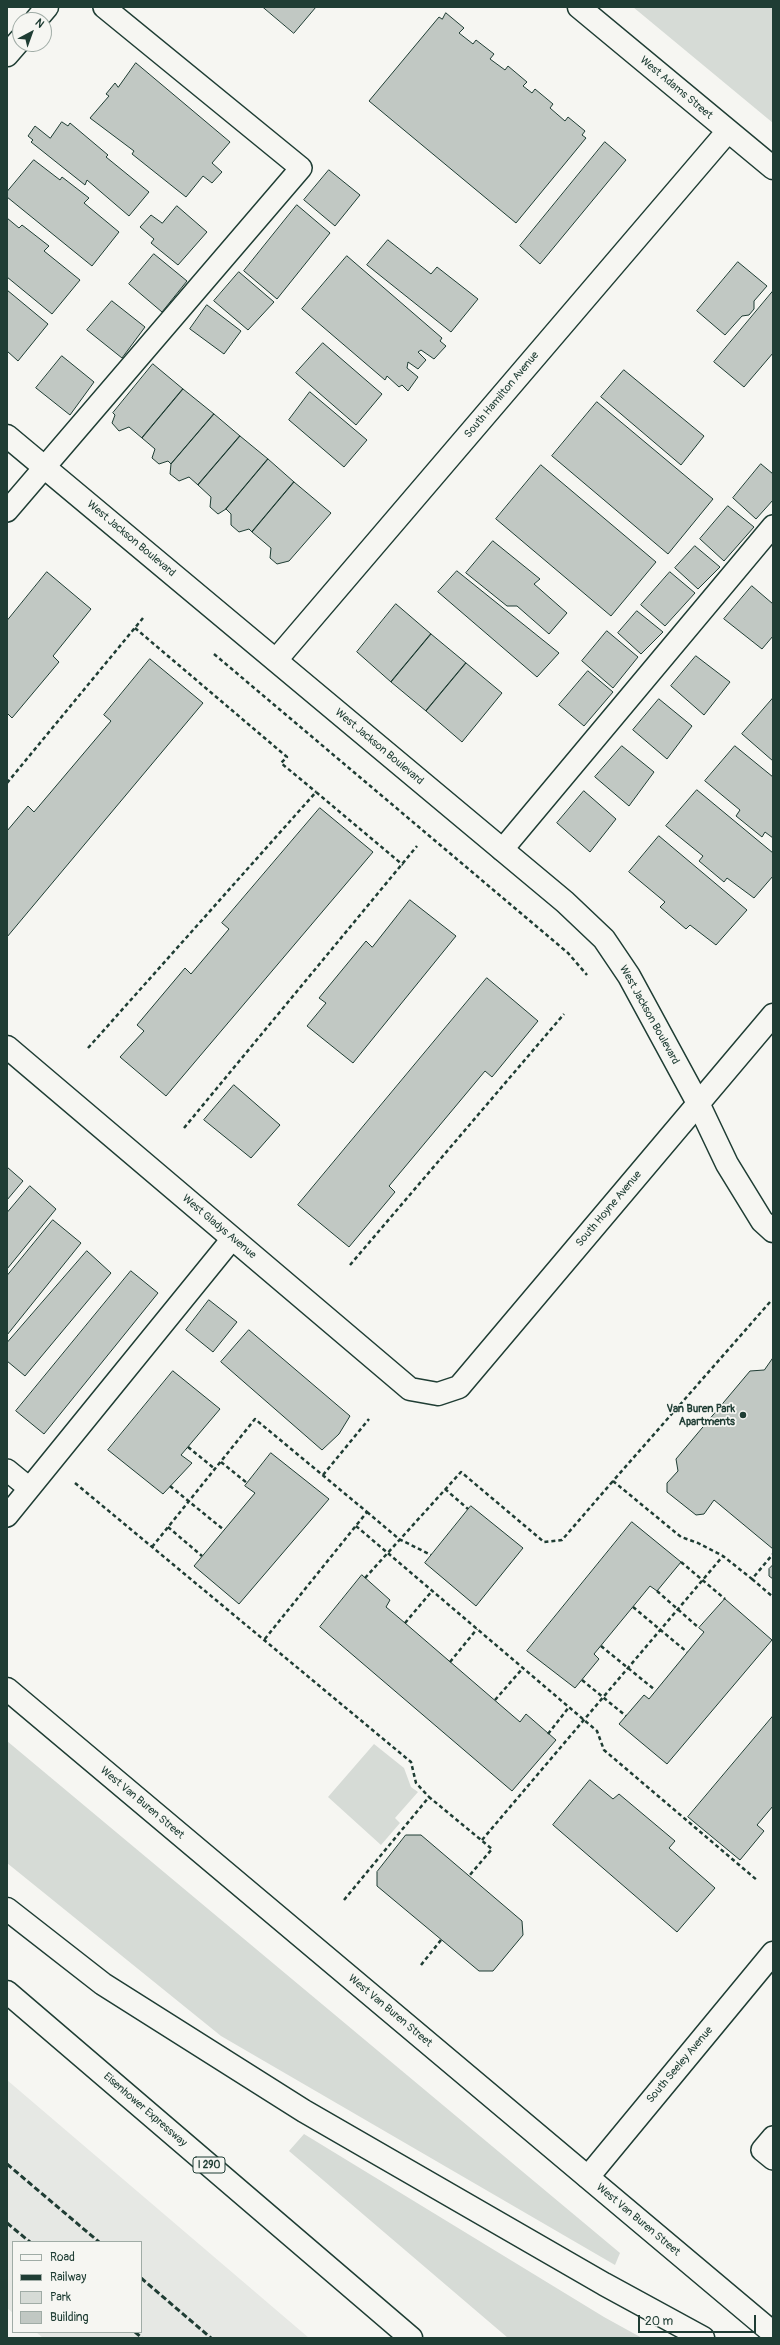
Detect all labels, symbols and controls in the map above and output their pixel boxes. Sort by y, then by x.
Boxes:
north arrow [12,12,52,52]
text: N [32,16,47,31]
street label: West Adams Street [637,54,715,122]
street label: South Hamilton Avenue [462,349,542,441]
street label: West Jackson Boulevard [84,498,178,580]
street label: West Jackson Boulevard [332,706,426,788]
street label: West Jackson Boulevard [616,963,682,1067]
street label: South Hoyne Avenue [573,1168,645,1250]
street label: West Gladys Avenue [179,1192,259,1262]
place label: Van Buren Park Apartments [666,1402,735,1428]
marker: Van Buren Park Apartments [738,1410,748,1420]
street label: West Van Buren Street [97,1764,187,1842]
street label: West Van Buren Street [345,1972,435,2050]
street label: South Seeley Avenue [644,2024,716,2106]
street label: Eisenhower Expressway [101,2070,189,2150]
road number: I 290 [193,2157,225,2173]
street label: West Van Buren Street [593,2181,683,2259]
legend [12,2241,142,2333]
text: Road [50,2250,75,2265]
text: Railway [50,2270,86,2285]
text: Park [50,2290,71,2305]
scale bar [640,2307,758,2333]
text: Building [50,2310,89,2325]
text: 20 m [645,2314,673,2329]

